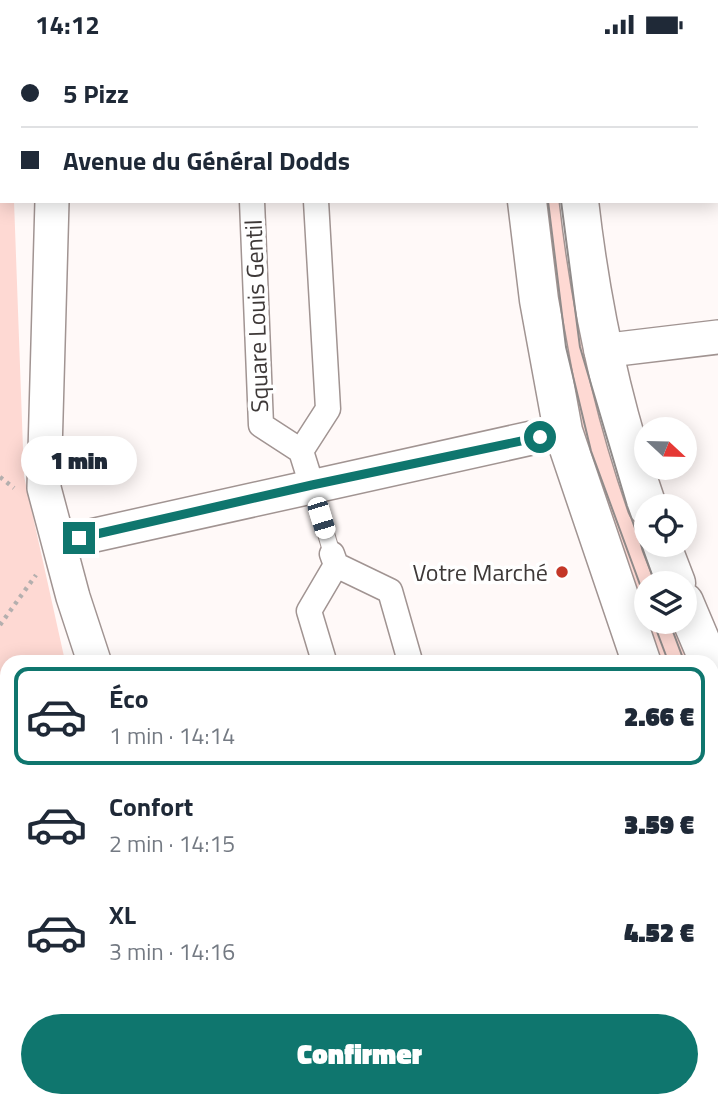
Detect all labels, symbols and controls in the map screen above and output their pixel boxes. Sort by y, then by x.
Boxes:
text: 14:12 [35,5,100,44]
text: 5 Pizz [63,74,129,113]
text: Avenue du Général Dodds [63,141,350,180]
street label: Square Louis Gentil [235,219,277,413]
north arrow [634,417,696,479]
map controls [634,417,697,634]
route start [524,421,556,453]
callout: 1 min [21,437,137,485]
text: 1 min [50,443,108,478]
button: locate [634,494,697,557]
car [305,495,338,541]
route end [63,522,95,554]
place label: Votre Marché [413,554,548,590]
marker: Votre Marché [554,564,570,580]
button: layers [634,571,697,634]
text: Éco [109,679,149,718]
icon: car [25,685,88,748]
text: 2.66 € [624,697,694,736]
text: 1 min · 14:14 [109,718,235,753]
text: Confort [109,787,193,826]
icon: car [25,793,88,856]
text: 3.59 € [624,805,694,844]
text: 2 min · 14:15 [109,826,235,861]
text: XL [109,895,136,934]
icon: car [25,901,88,964]
text: 4.52 € [624,913,694,952]
text: 3 min · 14:16 [109,934,235,969]
button: Confirmer [21,1014,698,1094]

